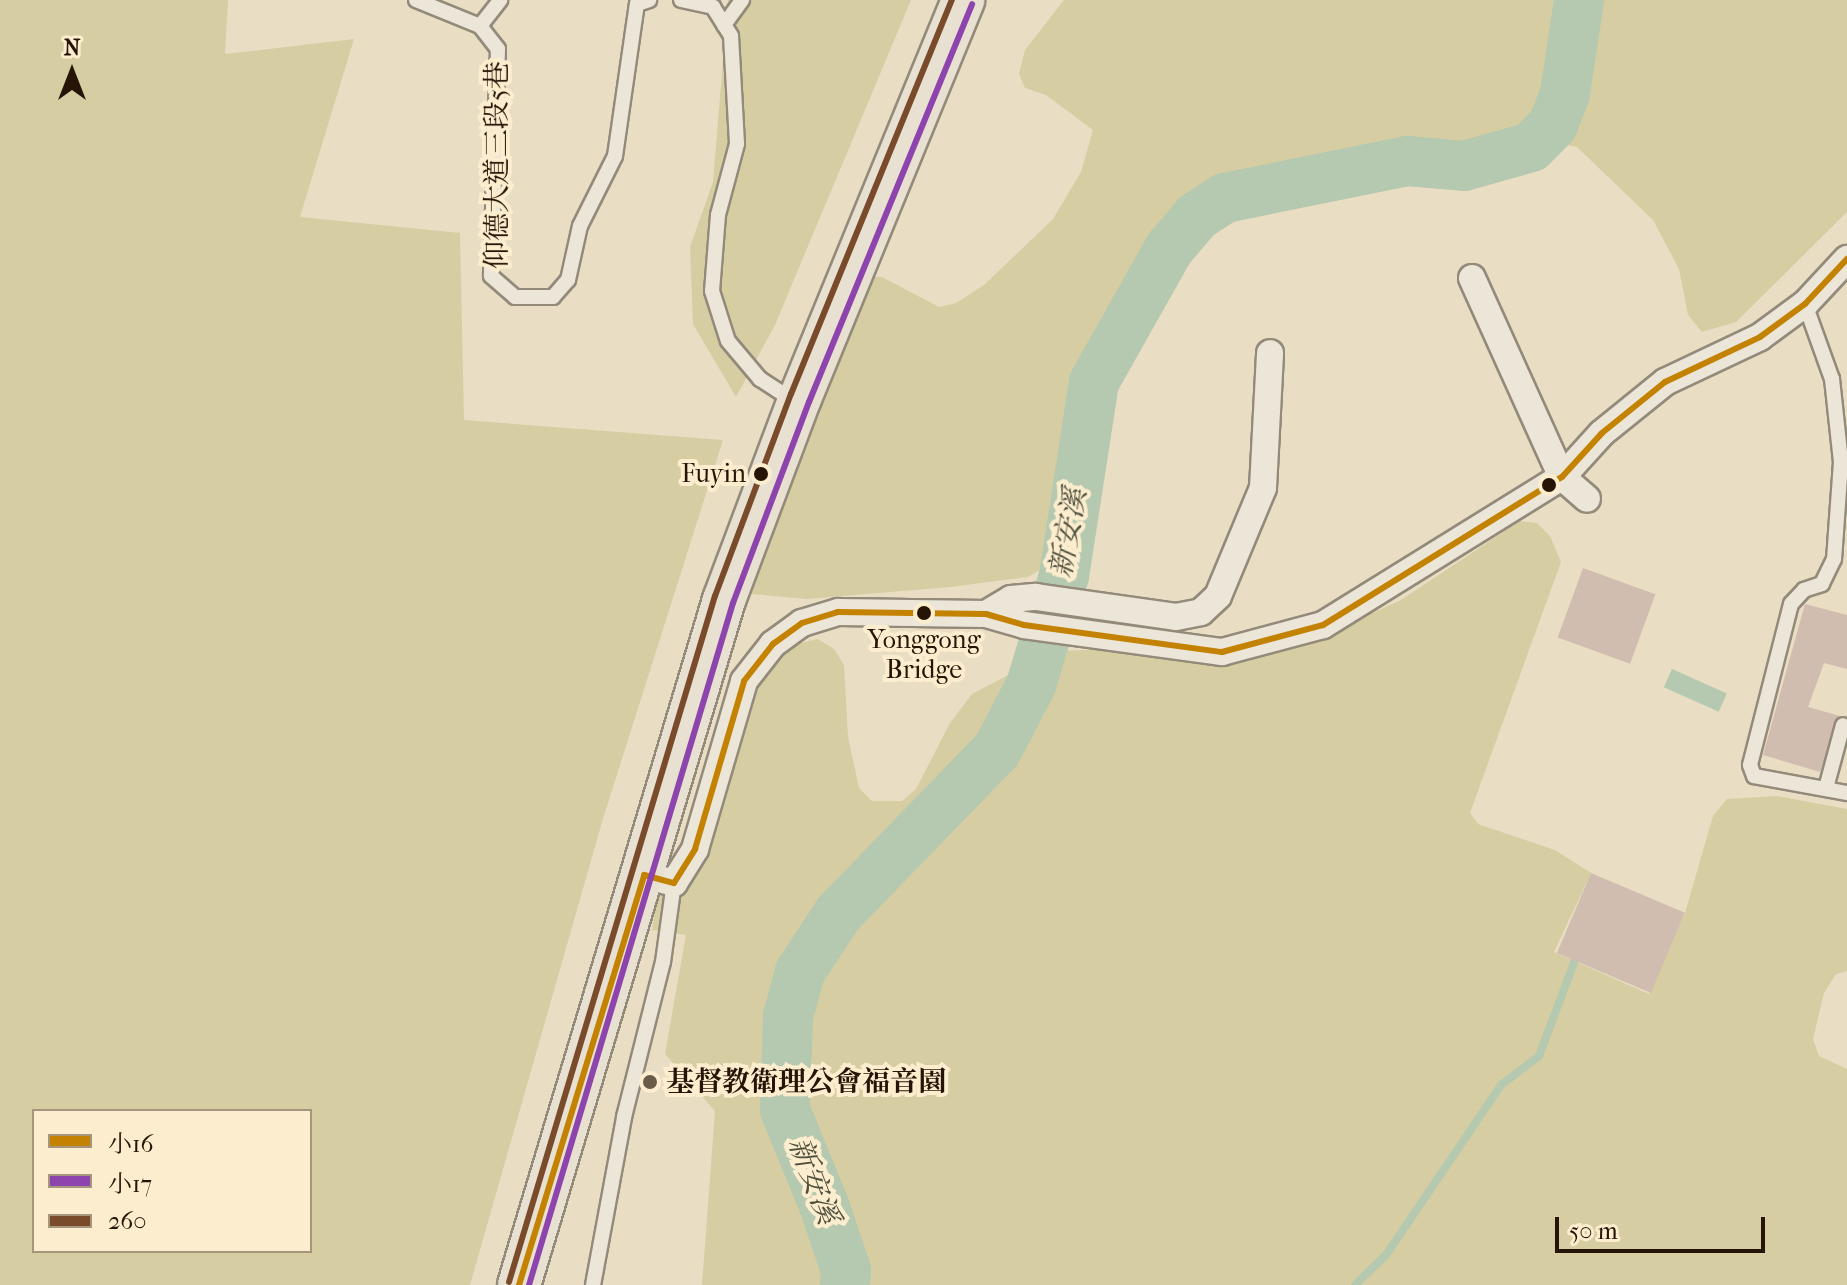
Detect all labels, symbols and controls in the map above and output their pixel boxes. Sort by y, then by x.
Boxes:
north arrow [32,32,112,112]
text: N [64,35,80,61]
street label: 仰德大道三段5巷 [480,61,514,269]
place label: Fuyin [681,458,746,490]
marker: Fuyin [753,466,769,482]
unlabelled marker [1541,477,1557,493]
water label: 新安溪 [1043,486,1095,580]
marker: Yonggong Bridge [916,605,932,621]
place label: Yonggong Bridge [867,624,981,686]
place label: 基督教衛理公會福音園 [666,1065,946,1099]
marker: 基督教衛理公會福音園 [641,1073,659,1091]
legend [32,1109,312,1253]
text: 小16 [108,1130,153,1158]
water label: 新安溪 [780,1133,846,1229]
text: 小17 [108,1170,152,1198]
scale bar [1559,1201,1769,1251]
text: 260 [108,1207,147,1235]
text: 50 m [1569,1217,1618,1245]

